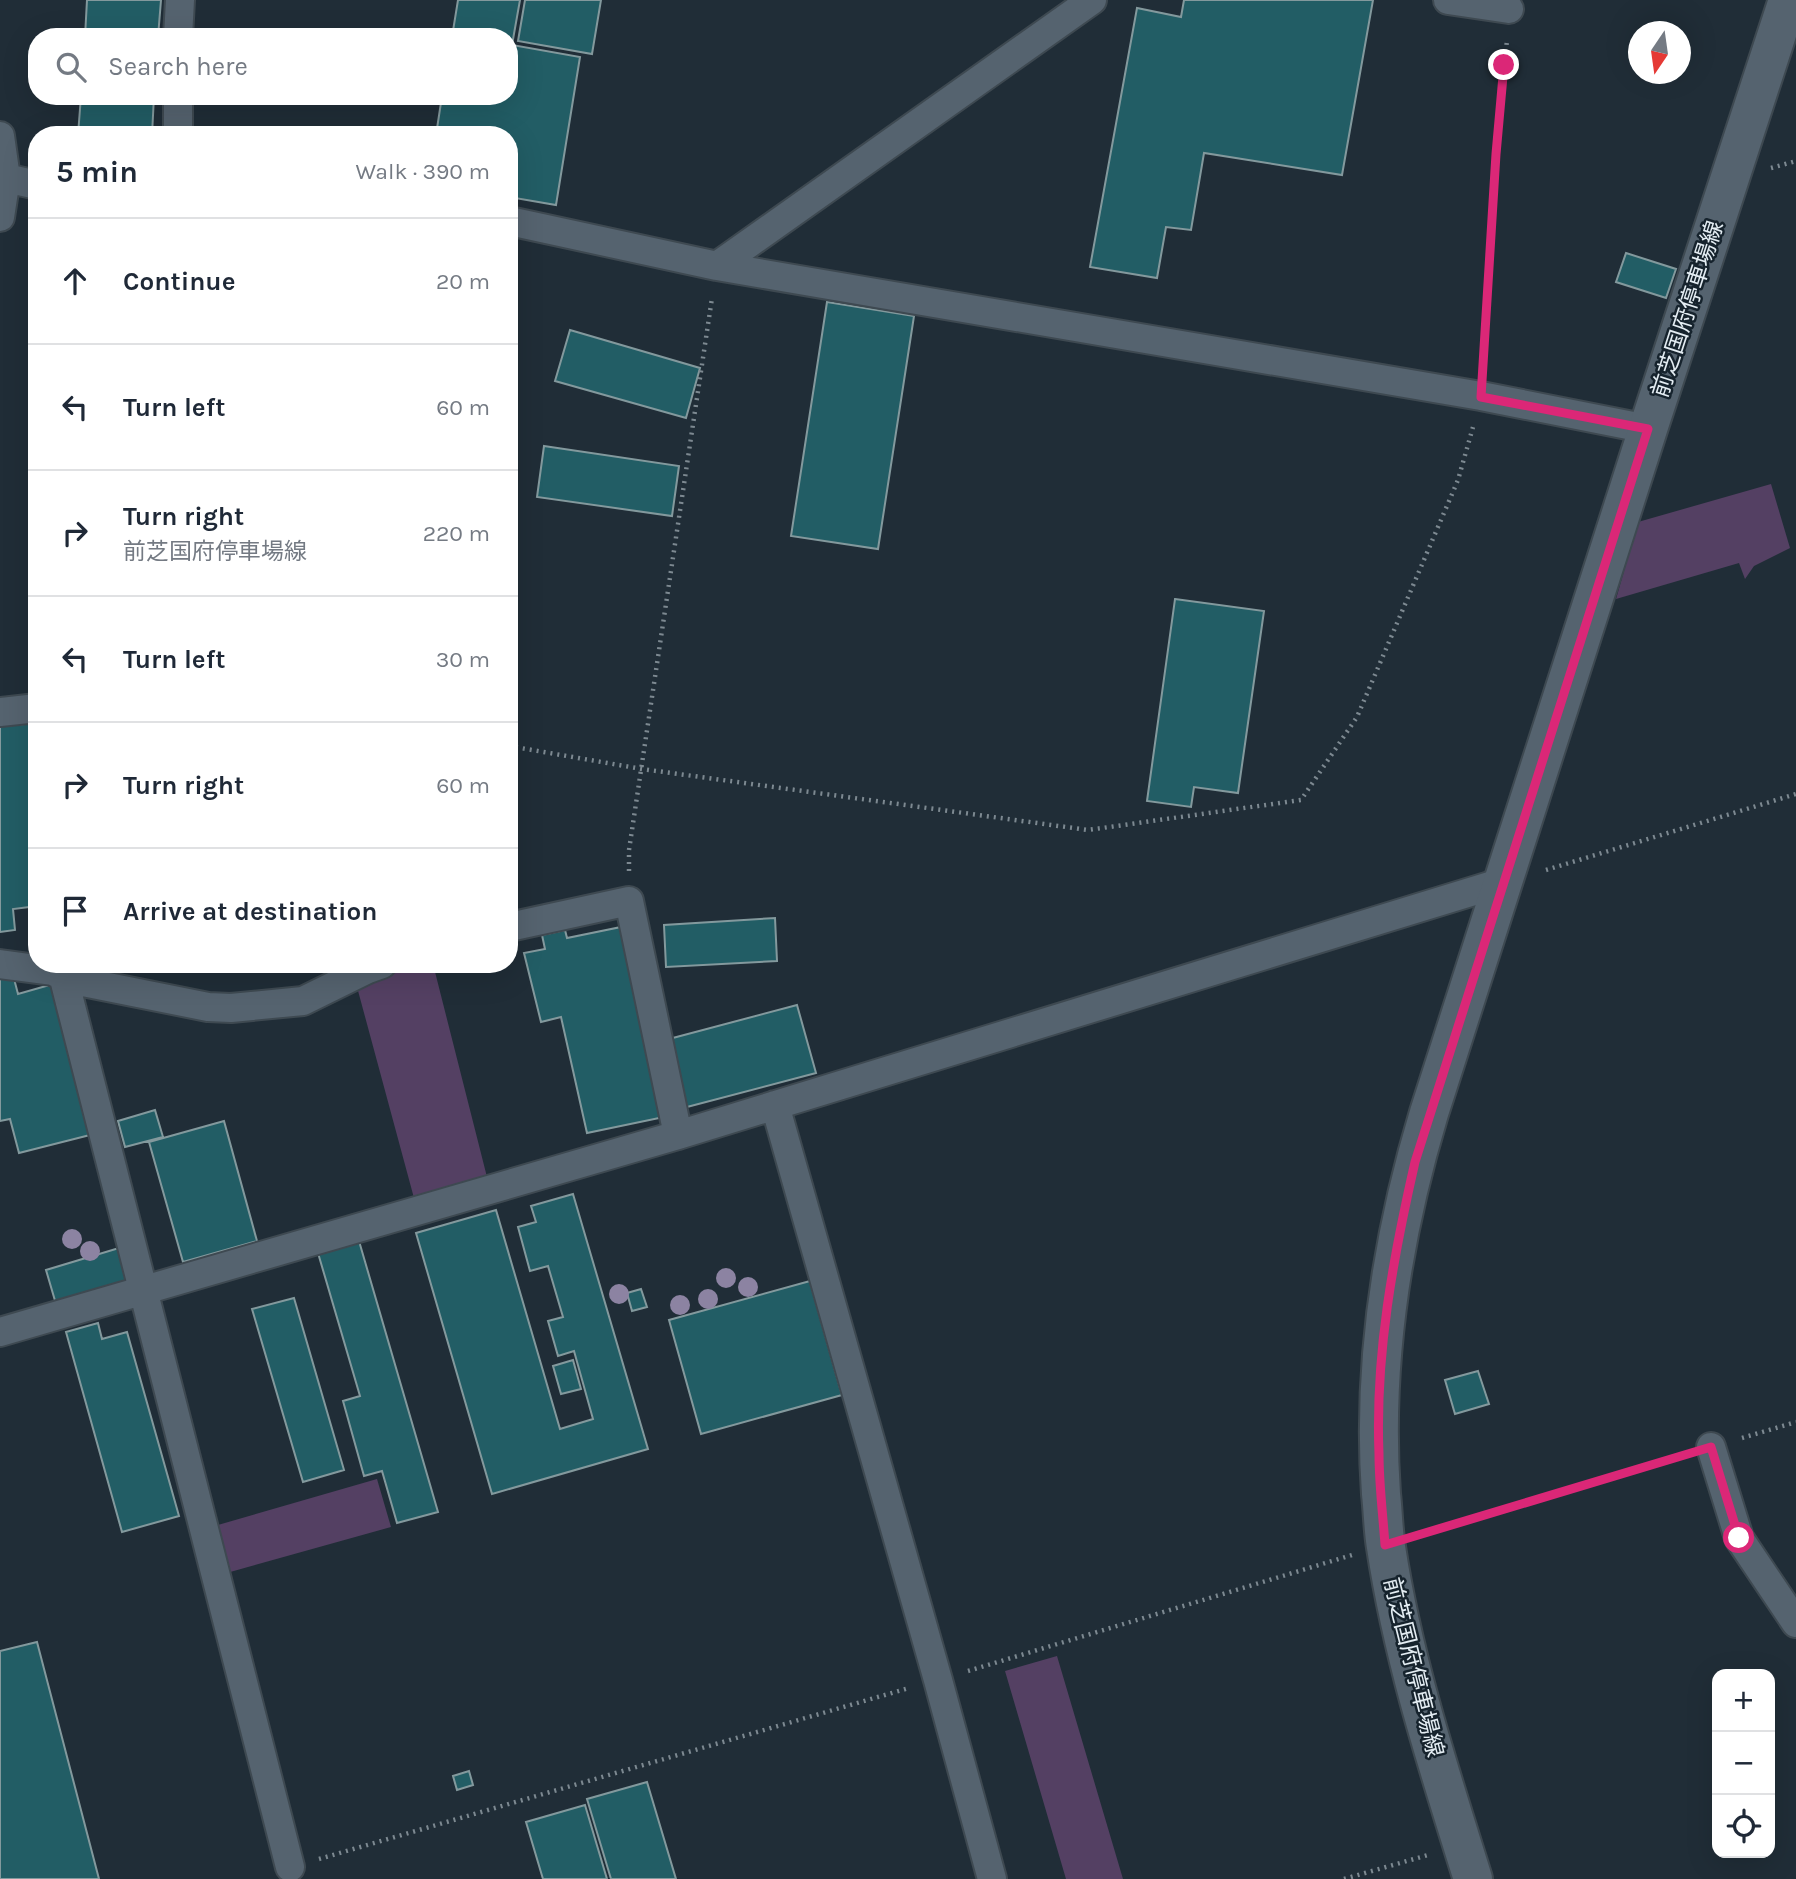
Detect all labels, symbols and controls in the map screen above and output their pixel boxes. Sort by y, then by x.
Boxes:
north arrow [1628,21,1691,84]
search box [28,28,518,105]
icon: search [52,48,90,86]
route end [1488,49,1519,80]
text: Search here [108,51,248,82]
text: 5 min [56,154,138,190]
text: Walk · 390 m [356,158,490,185]
street label: 前芝国府停車場線 [1646,217,1729,401]
icon: ahead [56,262,94,300]
text: Continue [123,266,235,297]
text: 20 m [436,268,490,295]
icon: left [56,388,94,426]
text: Turn left [123,392,225,423]
text: 60 m [436,394,490,421]
text: Turn right [123,501,244,532]
icon: right [56,514,94,552]
text: 220 m [423,520,490,547]
text: 前芝国府停車場線 [123,538,307,565]
icon: left [56,640,94,678]
text: Turn left [123,644,225,675]
text: 30 m [436,646,490,673]
icon: right [56,766,94,804]
text: Turn right [123,770,244,801]
text: 60 m [436,772,490,799]
icon: arrive [56,892,94,930]
text: Arrive at destination [123,896,377,927]
route start [1723,1522,1754,1553]
street label: 前芝国府停車場線 [1378,1575,1449,1760]
map controls [1712,1669,1775,1858]
button: + [1712,1669,1775,1732]
button: − [1712,1732,1775,1795]
button: locate [1712,1795,1775,1858]

